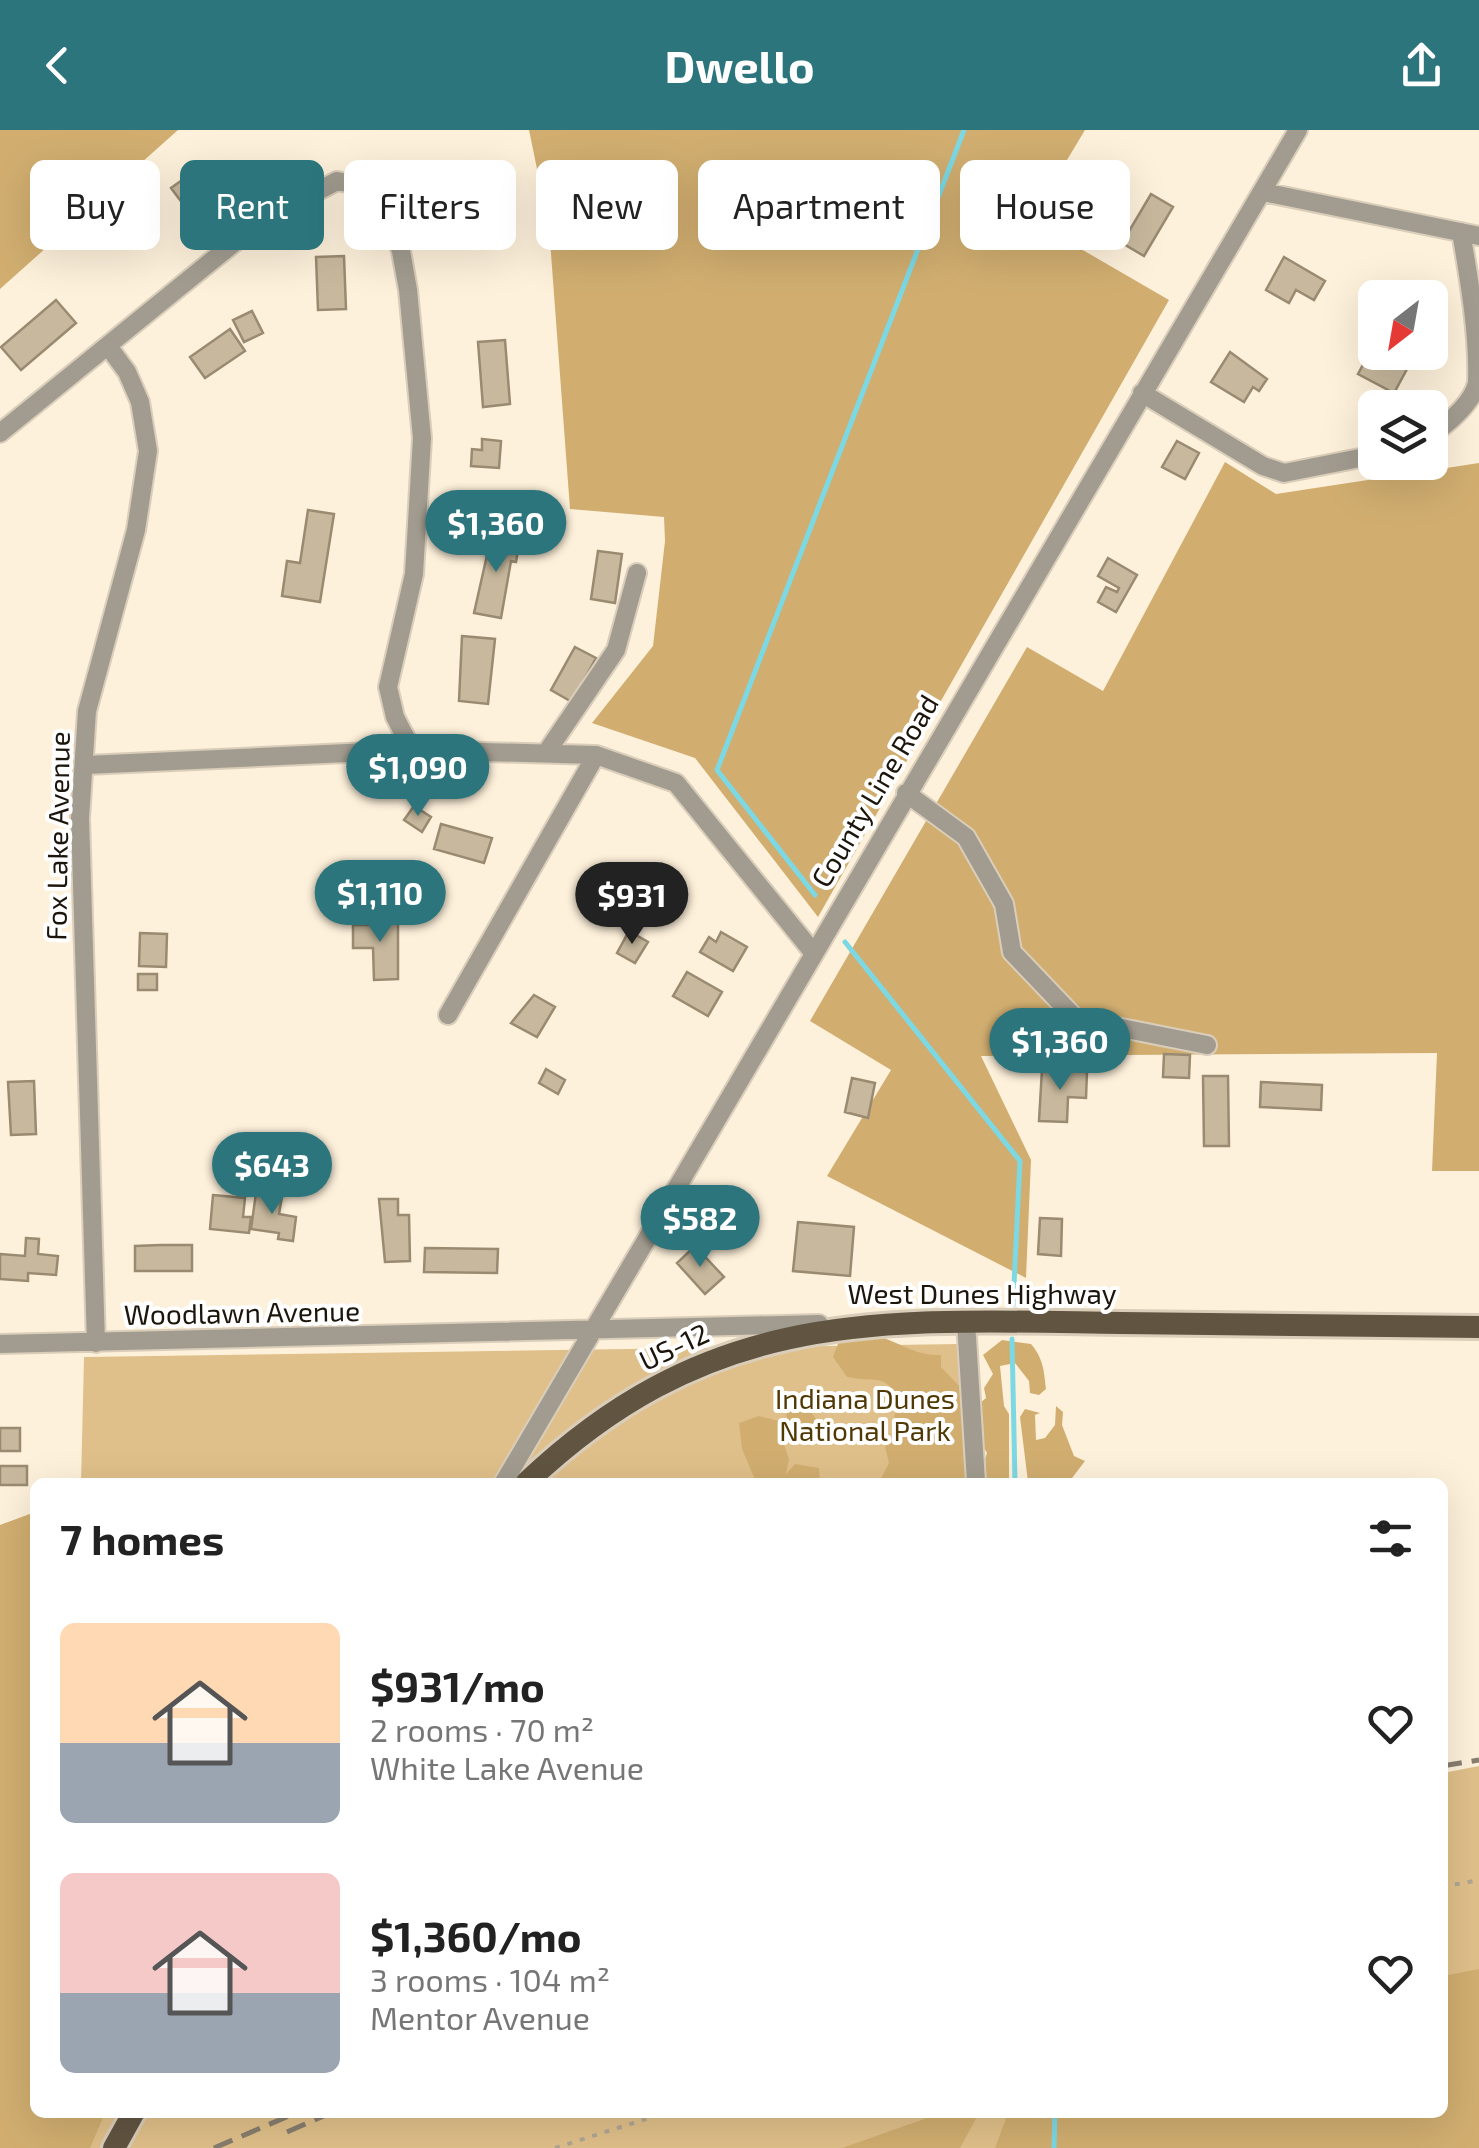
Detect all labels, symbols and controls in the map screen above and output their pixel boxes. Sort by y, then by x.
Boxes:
icon: back [30,38,85,93]
text: Dwello [664,38,815,92]
icon: share [1394,38,1449,93]
chip: Buy [30,160,160,250]
chip: Rent [180,160,324,250]
chip: Filters [344,160,516,250]
chip: New [536,160,678,250]
chip: Apartment [698,160,940,250]
chip: House [960,160,1130,250]
north arrow [1358,280,1448,370]
map controls [1358,280,1448,480]
button: layers [1358,390,1448,480]
pin: $1,360 [415,490,577,575]
text: $1,360 [447,503,545,541]
street label: County Line Road [803,688,945,893]
street label: Fox Lake Avenue [38,731,76,941]
pin: $1,090 [337,734,499,819]
text: $1,090 [368,747,468,785]
pin: $1,110 [299,860,461,945]
pin: $931 [573,862,691,947]
text: $1,110 [337,873,423,911]
text: $931 [597,875,667,913]
pin: $1,360 [979,1008,1141,1093]
text: $1,360 [1011,1021,1109,1059]
pin: $643 [213,1132,331,1217]
text: $643 [234,1145,310,1183]
pin: $582 [641,1185,759,1270]
text: $582 [663,1198,737,1236]
street label: West Dunes Highway [847,1276,1117,1310]
street label: Woodlawn Avenue [124,1293,360,1331]
street label: US-12 [633,1315,714,1377]
park label: Indiana Dunes National Park [775,1381,955,1447]
icon: filters [1363,1511,1418,1566]
text: 7 homes [60,1513,224,1563]
text: $931/mo [370,1660,545,1710]
icon: home [140,1663,260,1783]
icon: heart [1363,1696,1418,1751]
text: 2 rooms · 70 m² [370,1710,594,1748]
text: White Lake Avenue [370,1748,644,1786]
text: $1,360/mo [370,1910,581,1960]
icon: home [140,1913,260,2033]
icon: heart [1363,1946,1418,2001]
text: 3 rooms · 104 m² [370,1960,610,1998]
text: Mentor Avenue [370,1998,590,2036]

